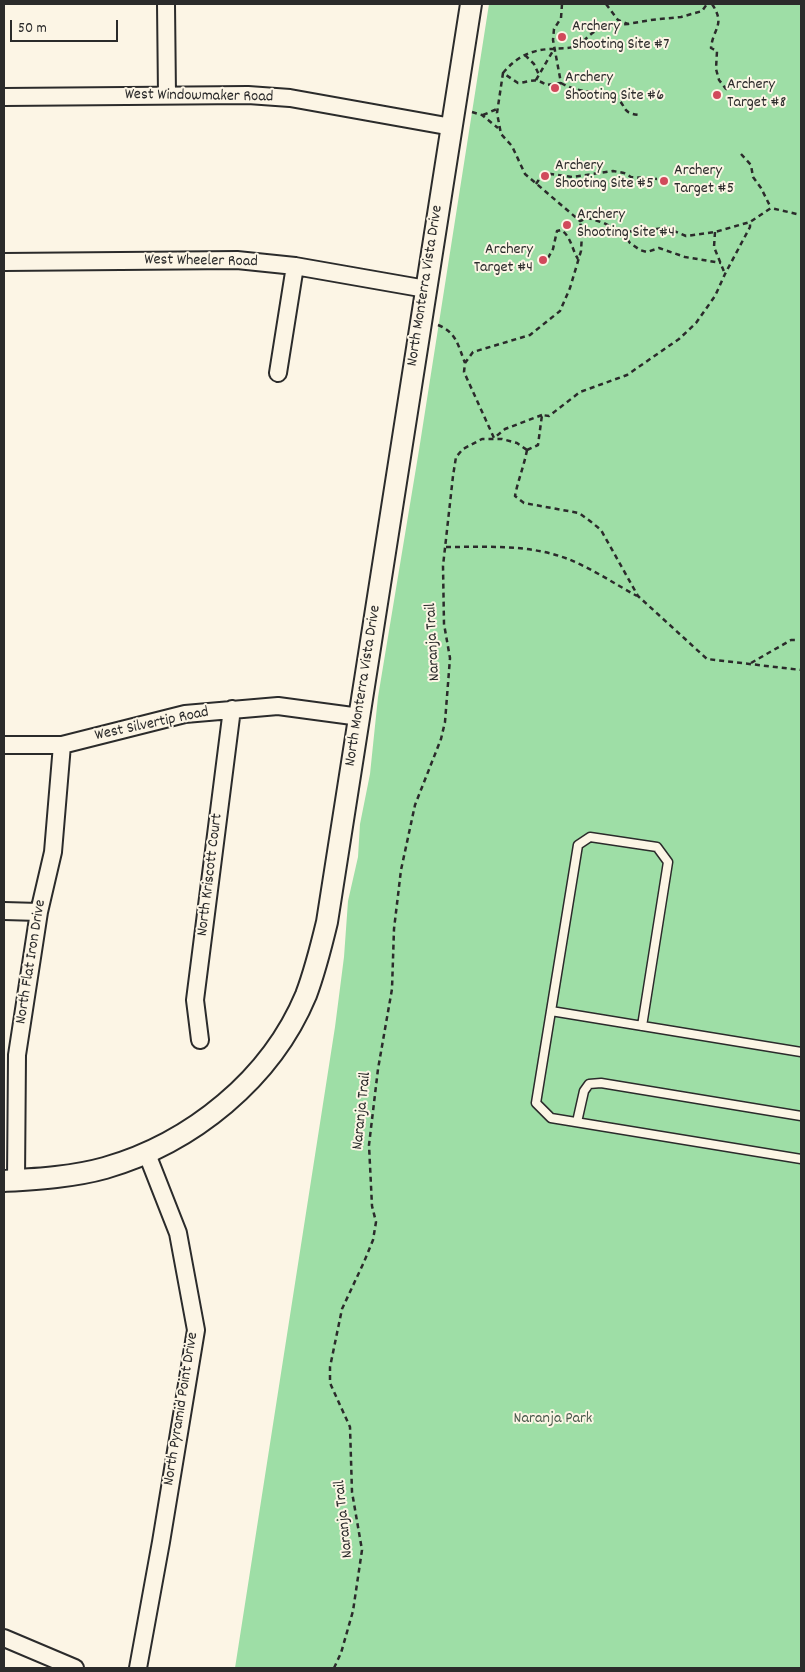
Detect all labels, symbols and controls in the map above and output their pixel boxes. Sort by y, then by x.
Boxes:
scale bar [12,10,120,42]
text: 50 m [18,18,47,40]
place label: Archery Shooting Site #7 [572,18,669,56]
marker: Archery Shooting Site #7 [556,31,568,43]
place label: Archery Shooting Site #6 [565,69,664,107]
place label: Archery Target #8 [727,76,786,114]
marker: Archery Shooting Site #6 [549,82,561,94]
street label: West Windowmaker Road [125,86,273,108]
marker: Archery Target #8 [711,89,723,101]
place label: Archery Shooting Site #5 [555,157,654,195]
place label: Archery Target #5 [674,162,734,200]
marker: Archery Shooting Site #5 [539,170,551,182]
marker: Archery Target #5 [658,175,670,187]
street label: North Monterra Vista Drive [404,204,448,368]
place label: Archery Shooting Site #4 [577,206,675,244]
marker: Archery Shooting Site #4 [561,219,573,231]
place label: Archery Target #4 [474,241,533,279]
street label: West Wheeler Road [144,251,258,273]
marker: Archery Target #4 [537,254,549,266]
street label: Naranja Trail [422,602,446,682]
street label: North Monterra Vista Drive [342,604,386,768]
street label: West Silvertip Road [93,704,211,746]
street label: North Kriscott Court [194,812,228,938]
street label: North Flat Iron Drive [13,898,51,1026]
street label: Naranja Trail [349,1071,377,1151]
street label: North Pyramid Point Drive [160,1331,204,1487]
park label: Naranja Park [514,1410,592,1430]
street label: Naranja Trail [331,1479,359,1559]

